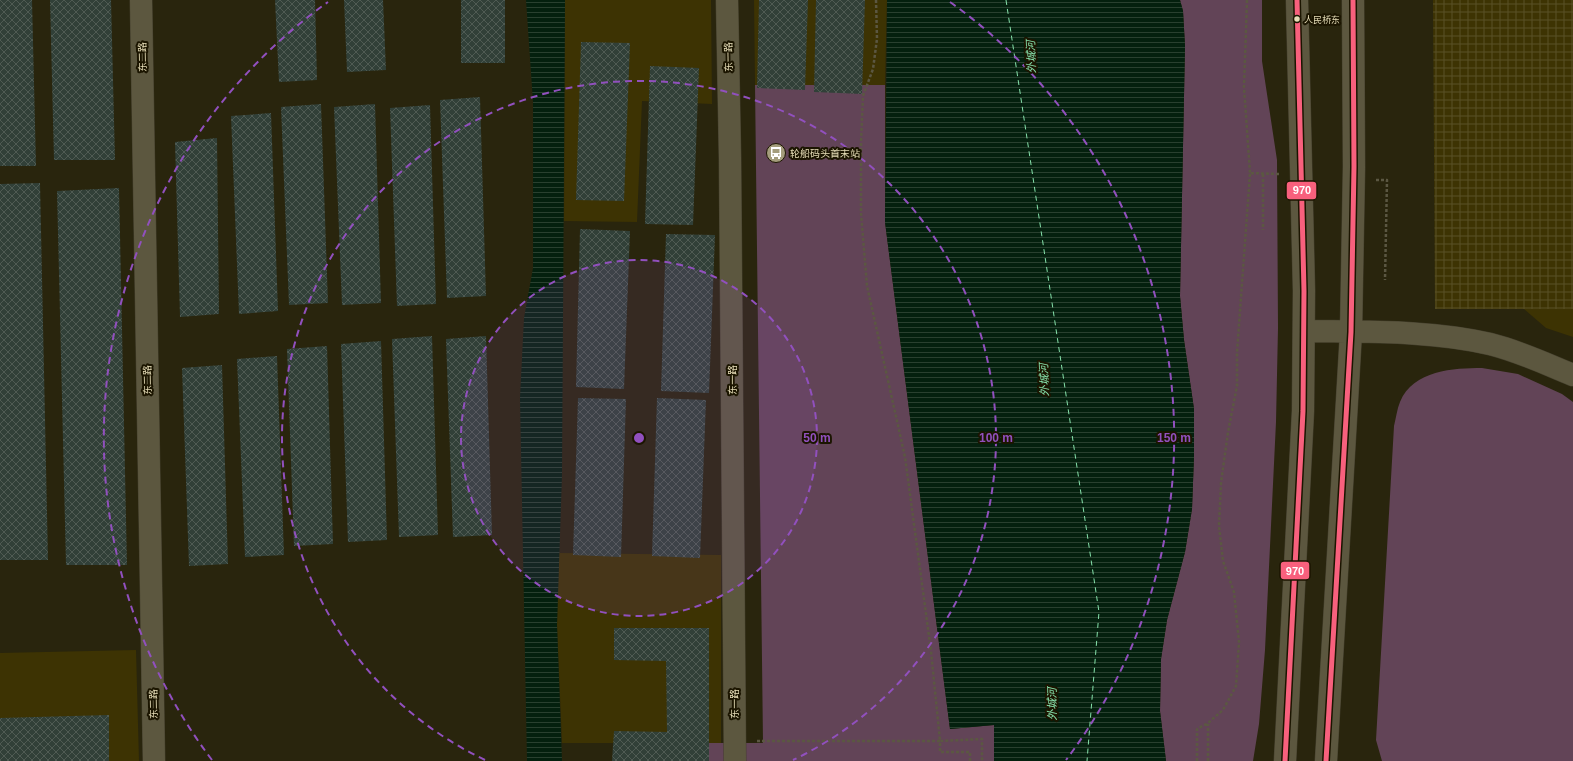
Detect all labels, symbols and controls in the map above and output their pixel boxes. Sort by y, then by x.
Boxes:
marker: 人民桥东 [1292,14,1302,24]
place label: 人民桥东 [1304,15,1340,25]
water label: 外城河 [1024,38,1038,74]
street label: 东二路 [137,42,148,72]
street label: 东一路 [723,42,734,72]
bus stop icon: 轮船码头首末站 [765,142,787,164]
place label: 轮船码头首末站 [790,148,860,159]
line badge: 970 [1286,181,1317,200]
text: 970 [1293,184,1311,196]
water label: 外城河 [1037,361,1051,397]
street label: 东二路 [142,365,153,395]
street label: 东一路 [727,365,738,395]
centre of rings [632,431,646,445]
text: 50 m [803,431,831,445]
text: 100 m [979,431,1013,445]
text: 150 m [1157,431,1191,445]
line badge: 970 [1280,561,1310,580]
text: 970 [1286,565,1304,577]
water label: 外城河 [1046,685,1058,721]
street label: 东二路 [148,689,159,719]
street label: 东一路 [729,689,740,719]

